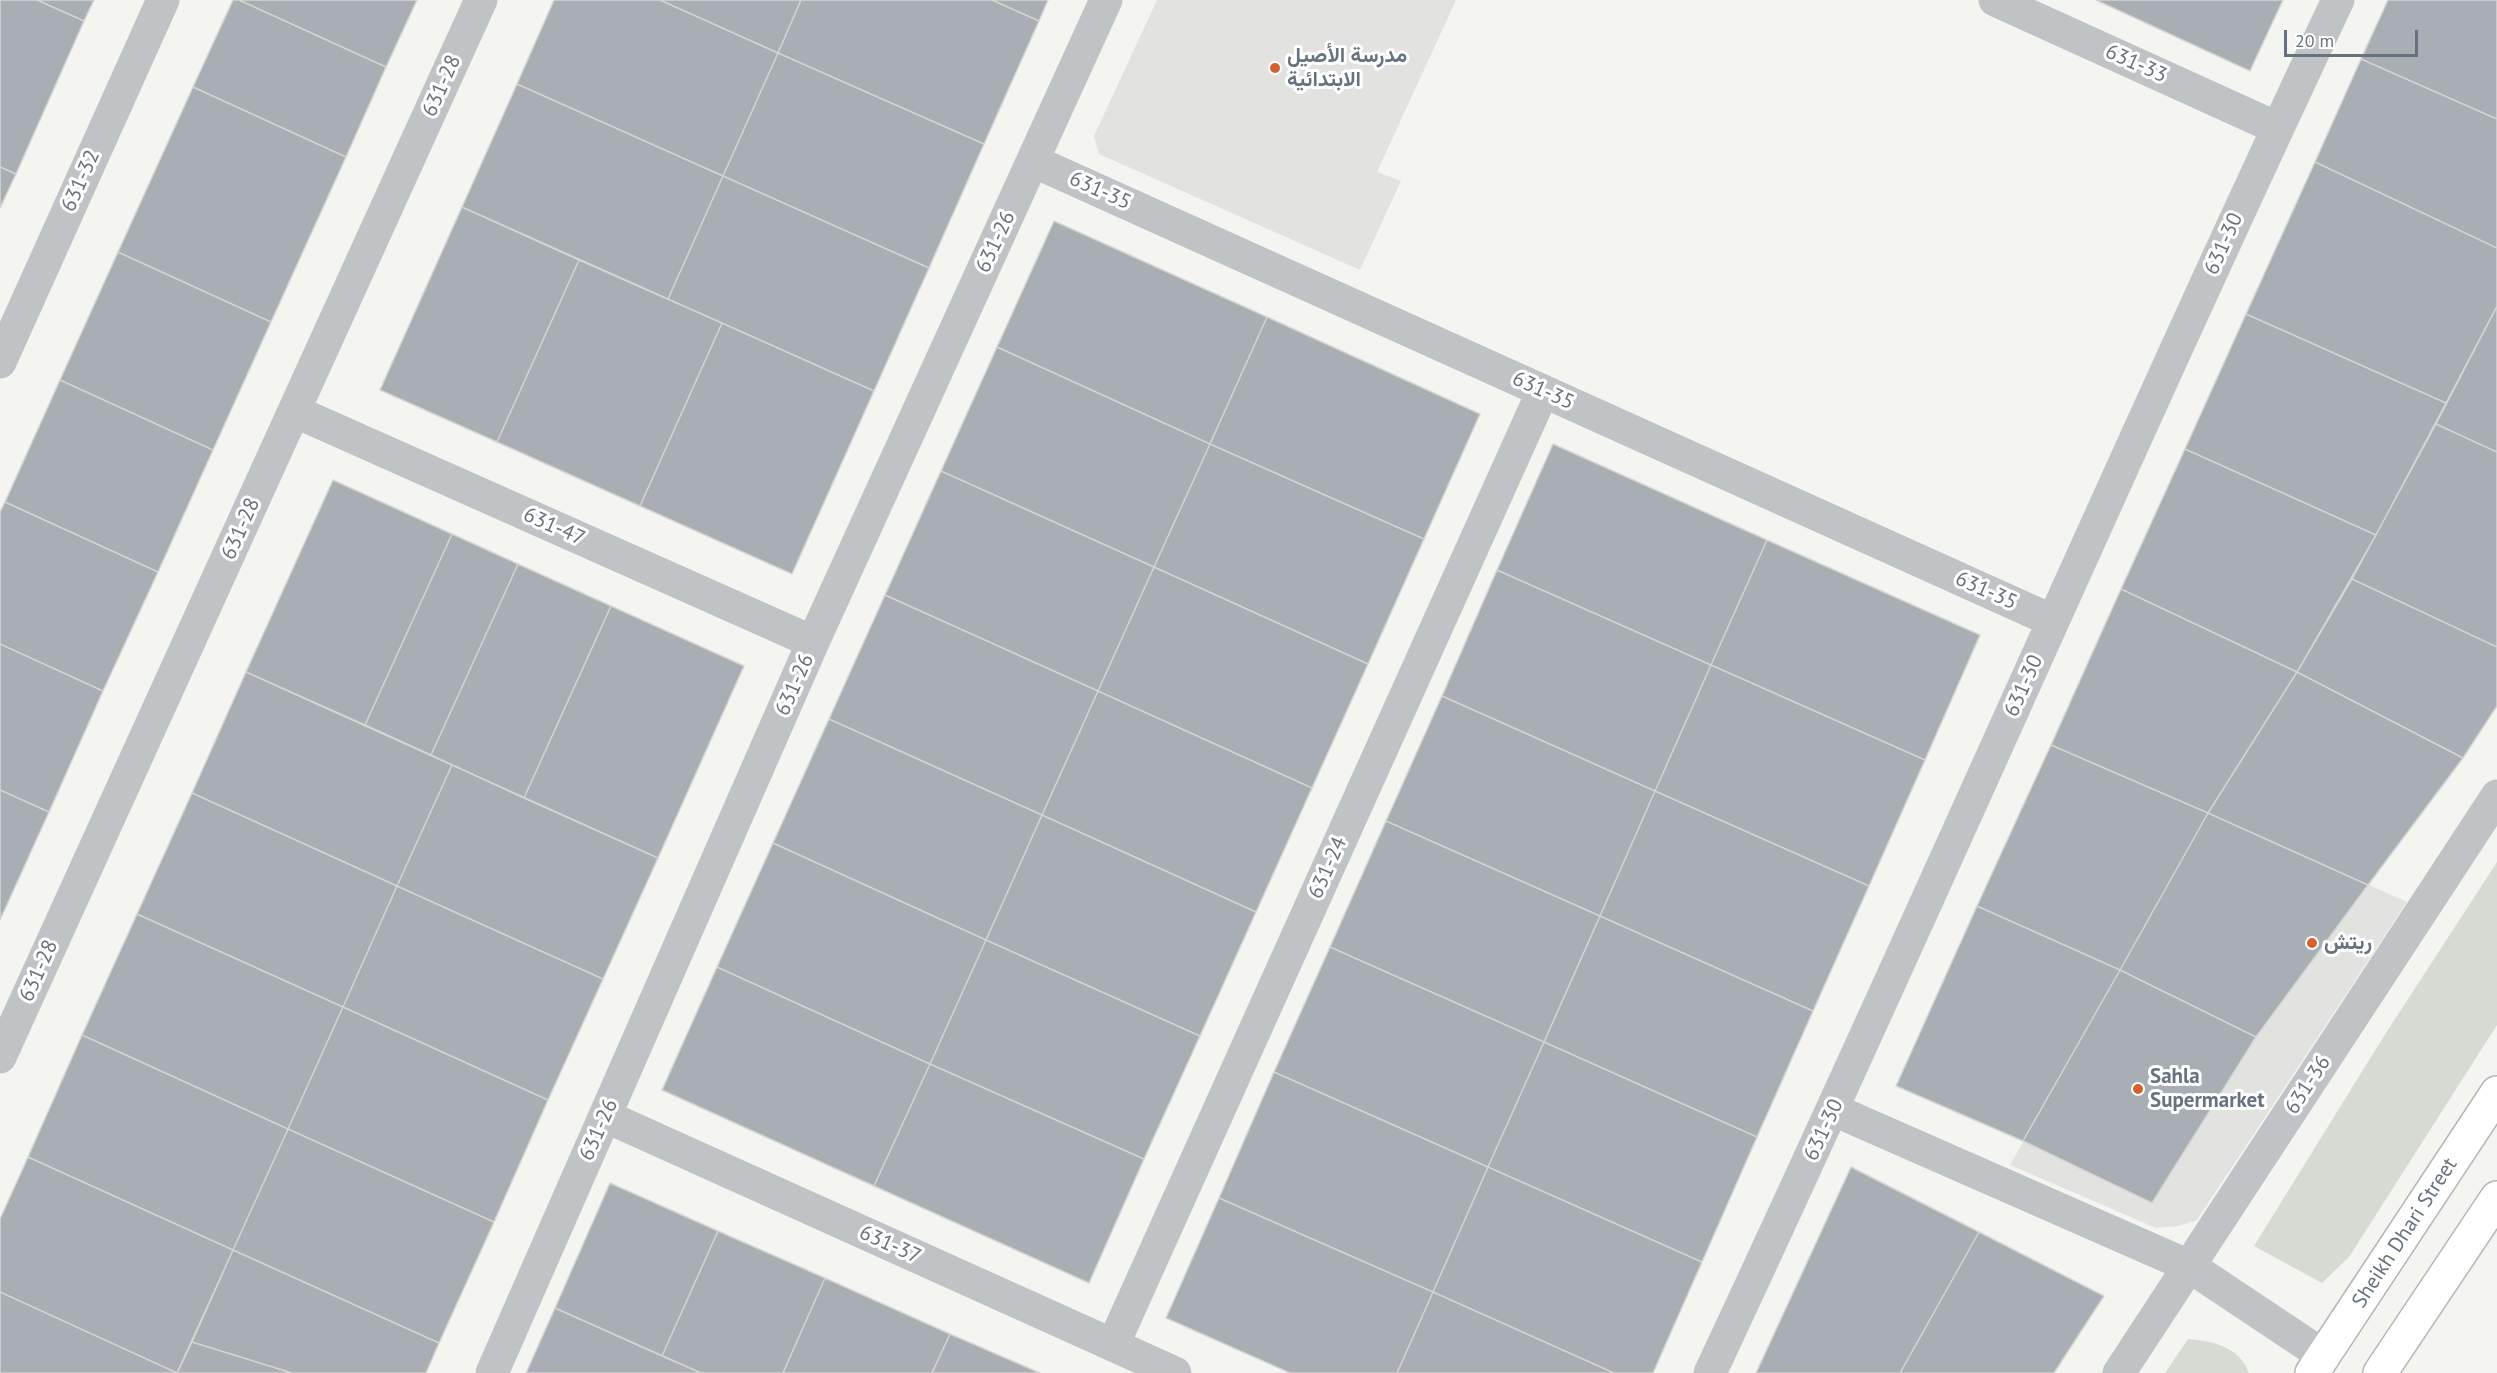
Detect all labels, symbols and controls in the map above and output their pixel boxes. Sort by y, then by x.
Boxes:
scale bar [2287,18,2420,56]
text: 20 m [2295,29,2334,52]
street label: 631-33 [2101,39,2171,89]
place label: مدرسة الأصيل الابتدائية [1287,43,1407,93]
street label: 631-28 [417,51,467,121]
marker: مدرسة الأصيل الابتدائية [1268,61,1282,75]
street label: 631-32 [56,146,106,216]
street label: 631-35 [1065,166,1135,216]
street label: 631-26 [971,207,1021,277]
street label: 631-30 [2199,209,2249,279]
street label: 631-35 [1508,366,1578,416]
street label: 631-28 [216,494,266,564]
street label: 631-47 [519,502,589,552]
street label: 631-35 [1951,566,2021,616]
street label: 631-26 [770,650,820,720]
street label: 631-30 [1999,651,2049,721]
street label: 631-24 [1303,833,1353,903]
place label: ريتش [2324,930,2372,956]
street label: 631-28 [14,936,64,1006]
marker: ريتش [2305,936,2319,950]
street label: 631-36 [2280,1051,2336,1119]
place label: Sahla Supermarket [2150,1064,2265,1114]
marker: Sahla Supermarket [2131,1082,2145,1096]
street label: 631-26 [574,1095,624,1165]
street label: 631-30 [1799,1095,1849,1165]
street label: Sheikh Dhari Street [2347,1153,2463,1313]
street label: 631-37 [855,1220,925,1270]

